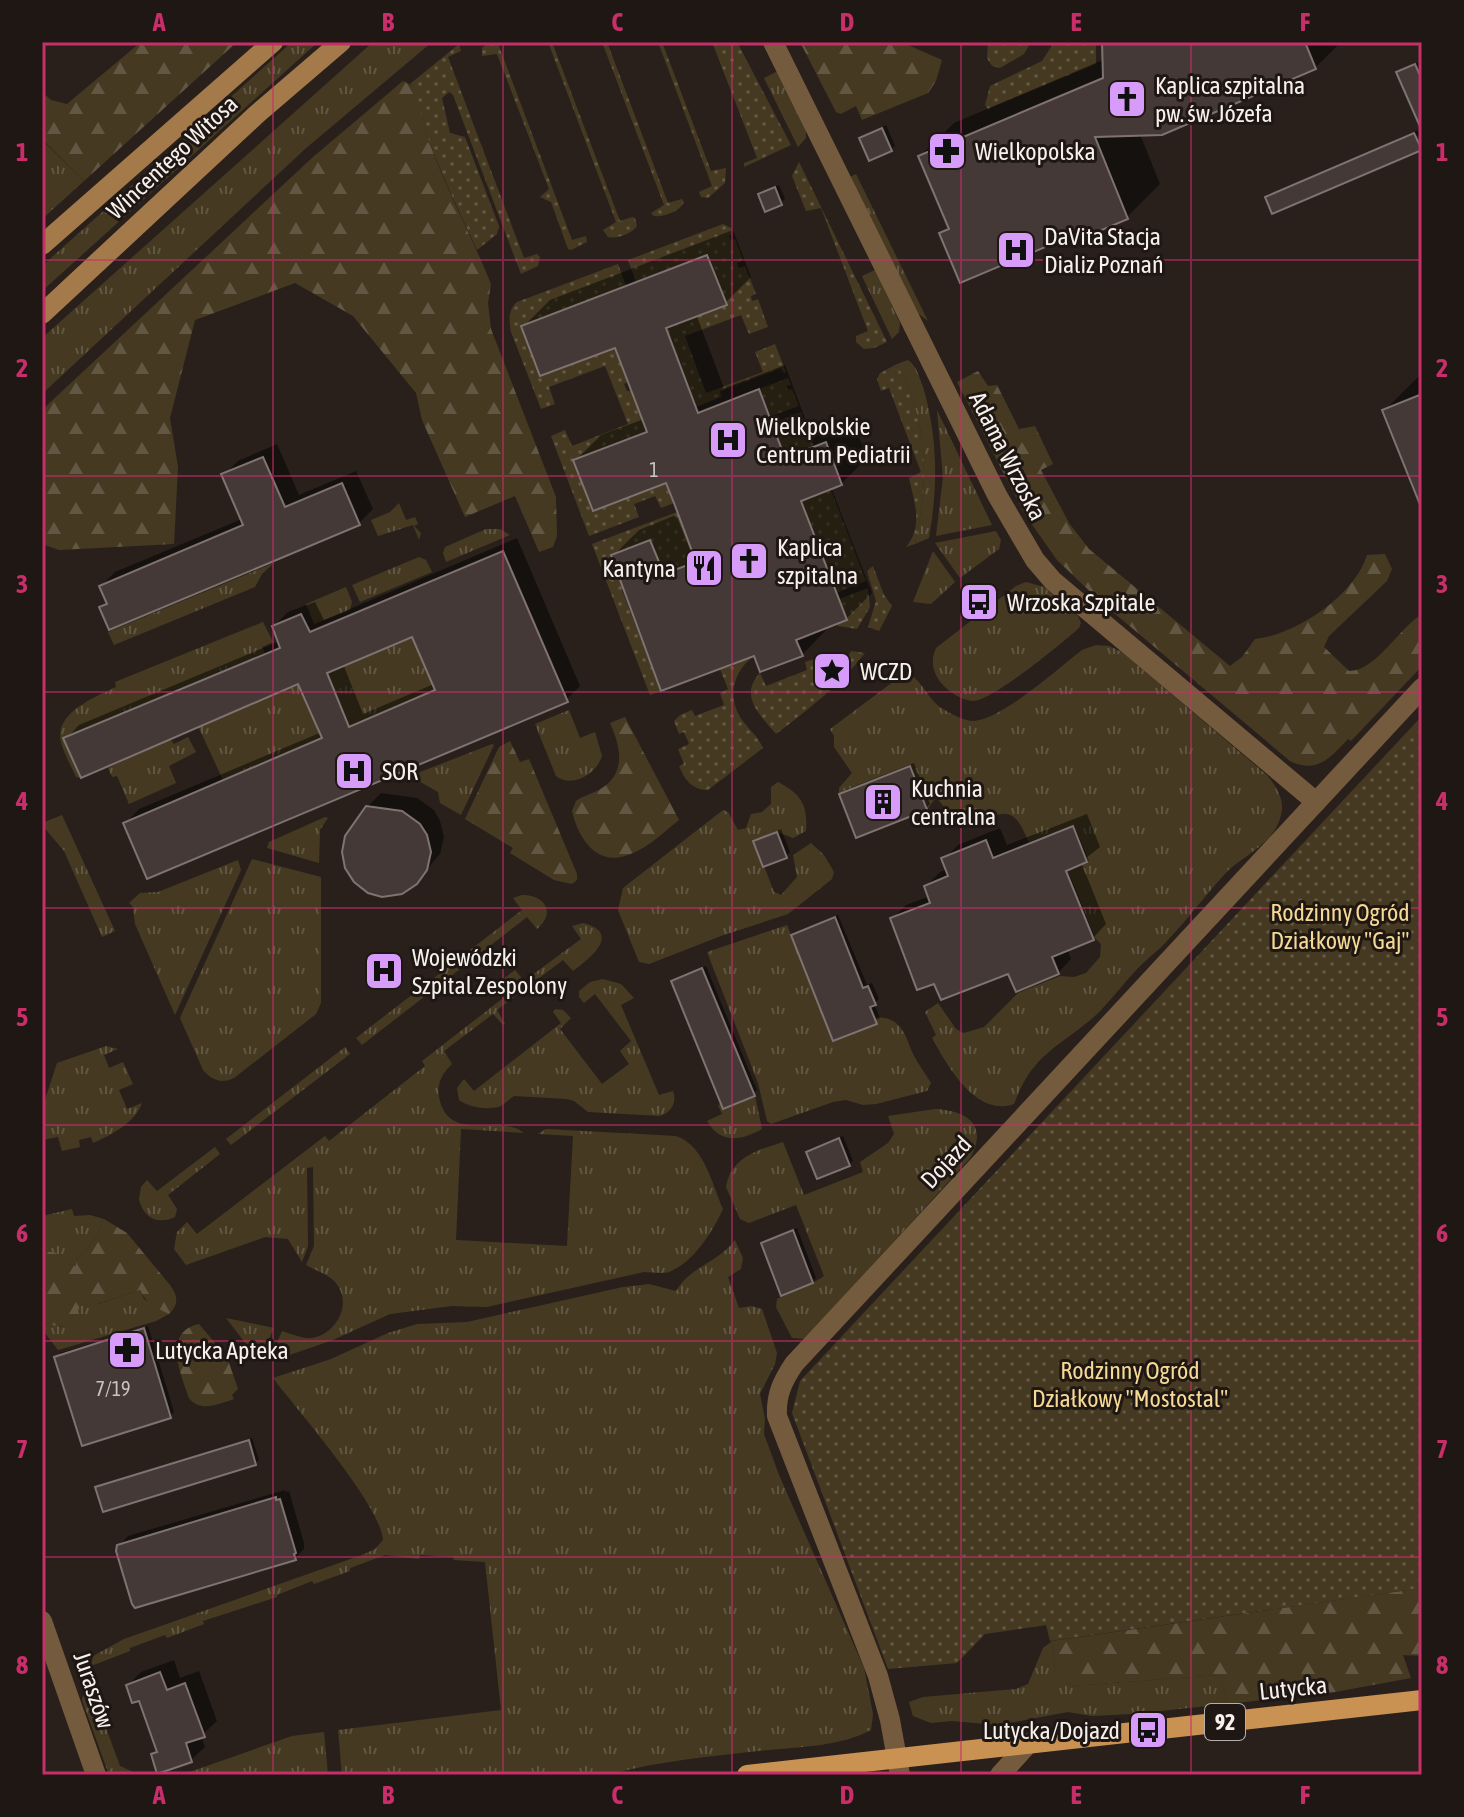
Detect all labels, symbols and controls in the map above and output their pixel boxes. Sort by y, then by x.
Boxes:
text: A [152,7,166,37]
text: B [382,7,395,37]
text: C [611,7,623,37]
text: D [840,7,854,37]
text: E [1070,7,1082,37]
text: F [1300,7,1311,37]
place label: Kaplica szpitalna pw. św. Józefa [1155,72,1305,127]
church icon: Kaplica szpitalna pw. św. Józefa [1106,78,1148,120]
street label: Wincentego Witosa [101,90,243,224]
pharmacy icon: Wielkopolska [926,130,968,172]
text: 1 [16,137,28,167]
text: 1 [1436,137,1448,167]
place label: Wielkopolska [975,138,1096,165]
place label: DaVita Stacja Dializ Poznań [1044,223,1164,278]
hospital icon: DaVita Stacja Dializ Poznań [995,229,1037,271]
text: 2 [16,353,28,383]
text: 2 [1436,353,1448,383]
street label: Adama Wrzoska [964,387,1052,525]
place label: Wielkpolskie Centrum Pediatrii [756,413,911,468]
hospital icon: Wielkpolskie Centrum Pediatrii [707,419,749,461]
house number: 1 [649,458,659,481]
place label: Kaplica szpitalna [777,534,858,589]
church icon: Kaplica szpitalna [728,540,770,582]
restaurant icon: Kantyna [683,547,725,589]
place label: Kantyna [602,555,676,582]
text: 3 [16,569,28,599]
text: 3 [1436,569,1448,599]
bus stop icon: Wrzoska Szpitale [958,581,1000,623]
place label: Wrzoska Szpitale [1007,589,1155,616]
place icon: WCZD [811,650,853,692]
place label: WCZD [860,658,912,685]
hospital icon: SOR [333,750,375,792]
place label: SOR [382,758,418,785]
place label: Kuchnia centralna [911,775,996,830]
building icon: Kuchnia centralna [862,781,904,823]
text: 4 [15,786,28,816]
text: 4 [1435,786,1448,816]
park label: Rodzinny Ogród Działkowy "Gaj" [1270,899,1410,954]
place label: Wojewódzki Szpital Zespolony [412,944,567,999]
hospital icon: Wojewódzki Szpital Zespolony [363,950,405,992]
text: 5 [16,1002,28,1032]
text: 5 [1436,1002,1448,1032]
street label: Dojazd [915,1130,977,1194]
text: 6 [16,1218,28,1248]
text: 6 [1436,1218,1448,1248]
pharmacy icon: Lutycka Apteka [106,1329,148,1371]
place label: Lutycka Apteka [155,1337,289,1364]
park label: Rodzinny Ogród Działkowy "Mostostal" [1032,1357,1228,1412]
house number: 7/19 [96,1377,130,1400]
text: 7 [16,1434,28,1464]
text: 7 [1436,1434,1448,1464]
street label: Juraszów [68,1648,120,1732]
text: 8 [16,1650,28,1680]
text: 8 [1436,1650,1448,1680]
street label: Lutycka [1258,1671,1328,1705]
road number: 92 [1205,1704,1245,1740]
bus stop icon: Lutycka/Dojazd [1127,1709,1169,1751]
place label: Lutycka/Dojazd [983,1717,1120,1744]
text: A [152,1780,166,1810]
text: B [382,1780,395,1810]
text: C [611,1780,623,1810]
text: D [840,1780,854,1810]
text: E [1070,1780,1082,1810]
text: F [1300,1780,1311,1810]

